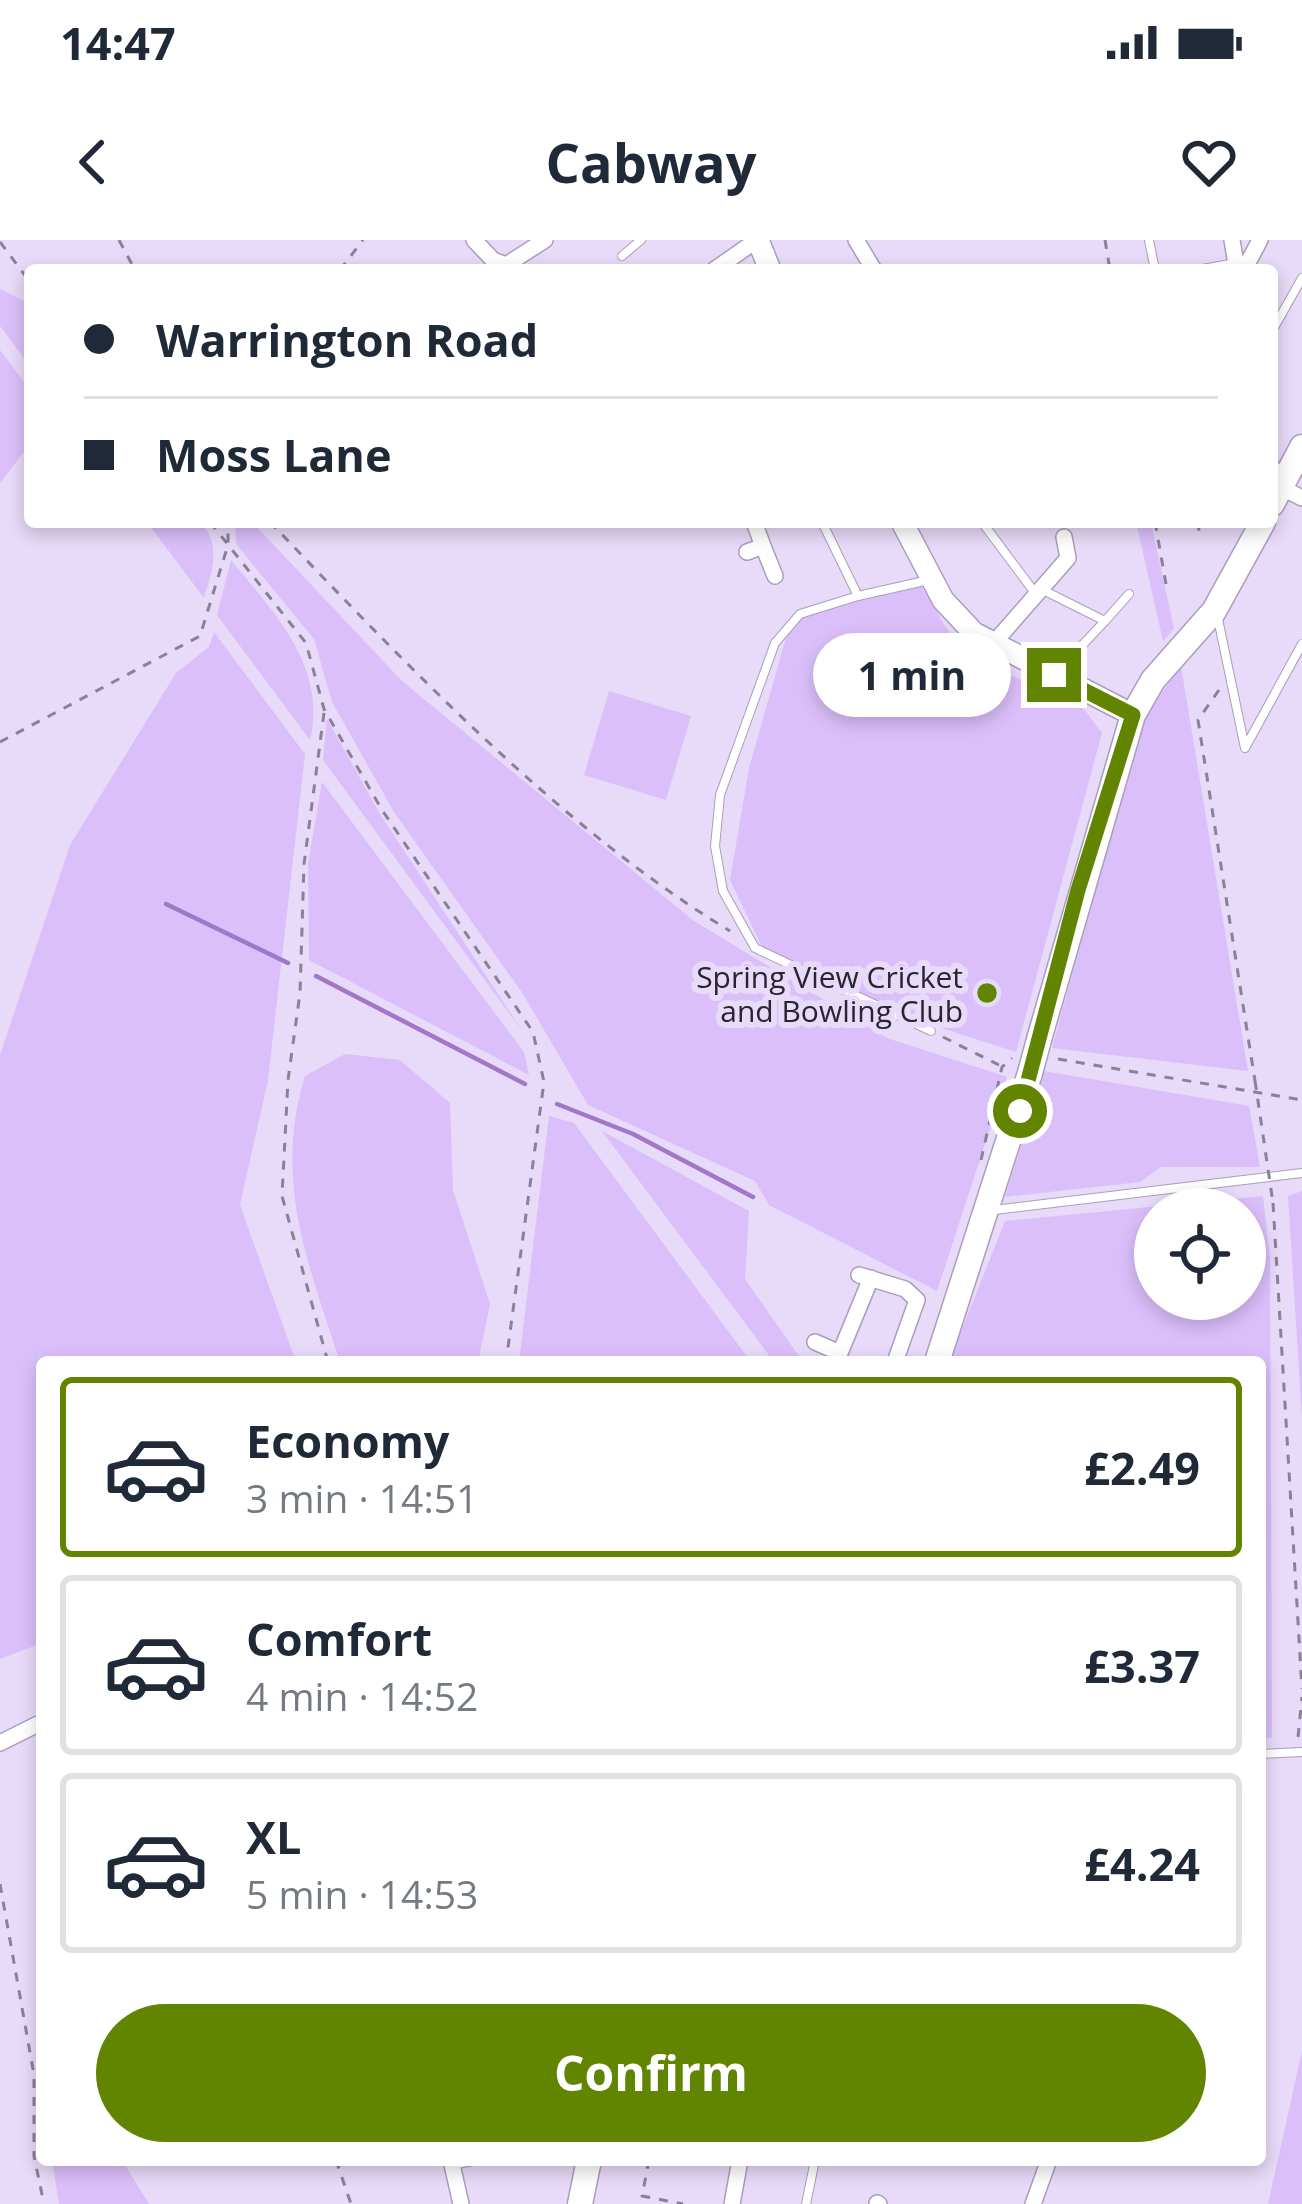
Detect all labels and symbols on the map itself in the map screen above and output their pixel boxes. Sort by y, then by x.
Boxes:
callout: 1 min [814,633,1012,717]
route end [1027,648,1081,702]
place label: Spring View Cricket and Bowling Club [696,956,963,1031]
marker: Spring View Cricket and Bowling Club [974,980,1000,1006]
route start [993,1084,1047,1138]

